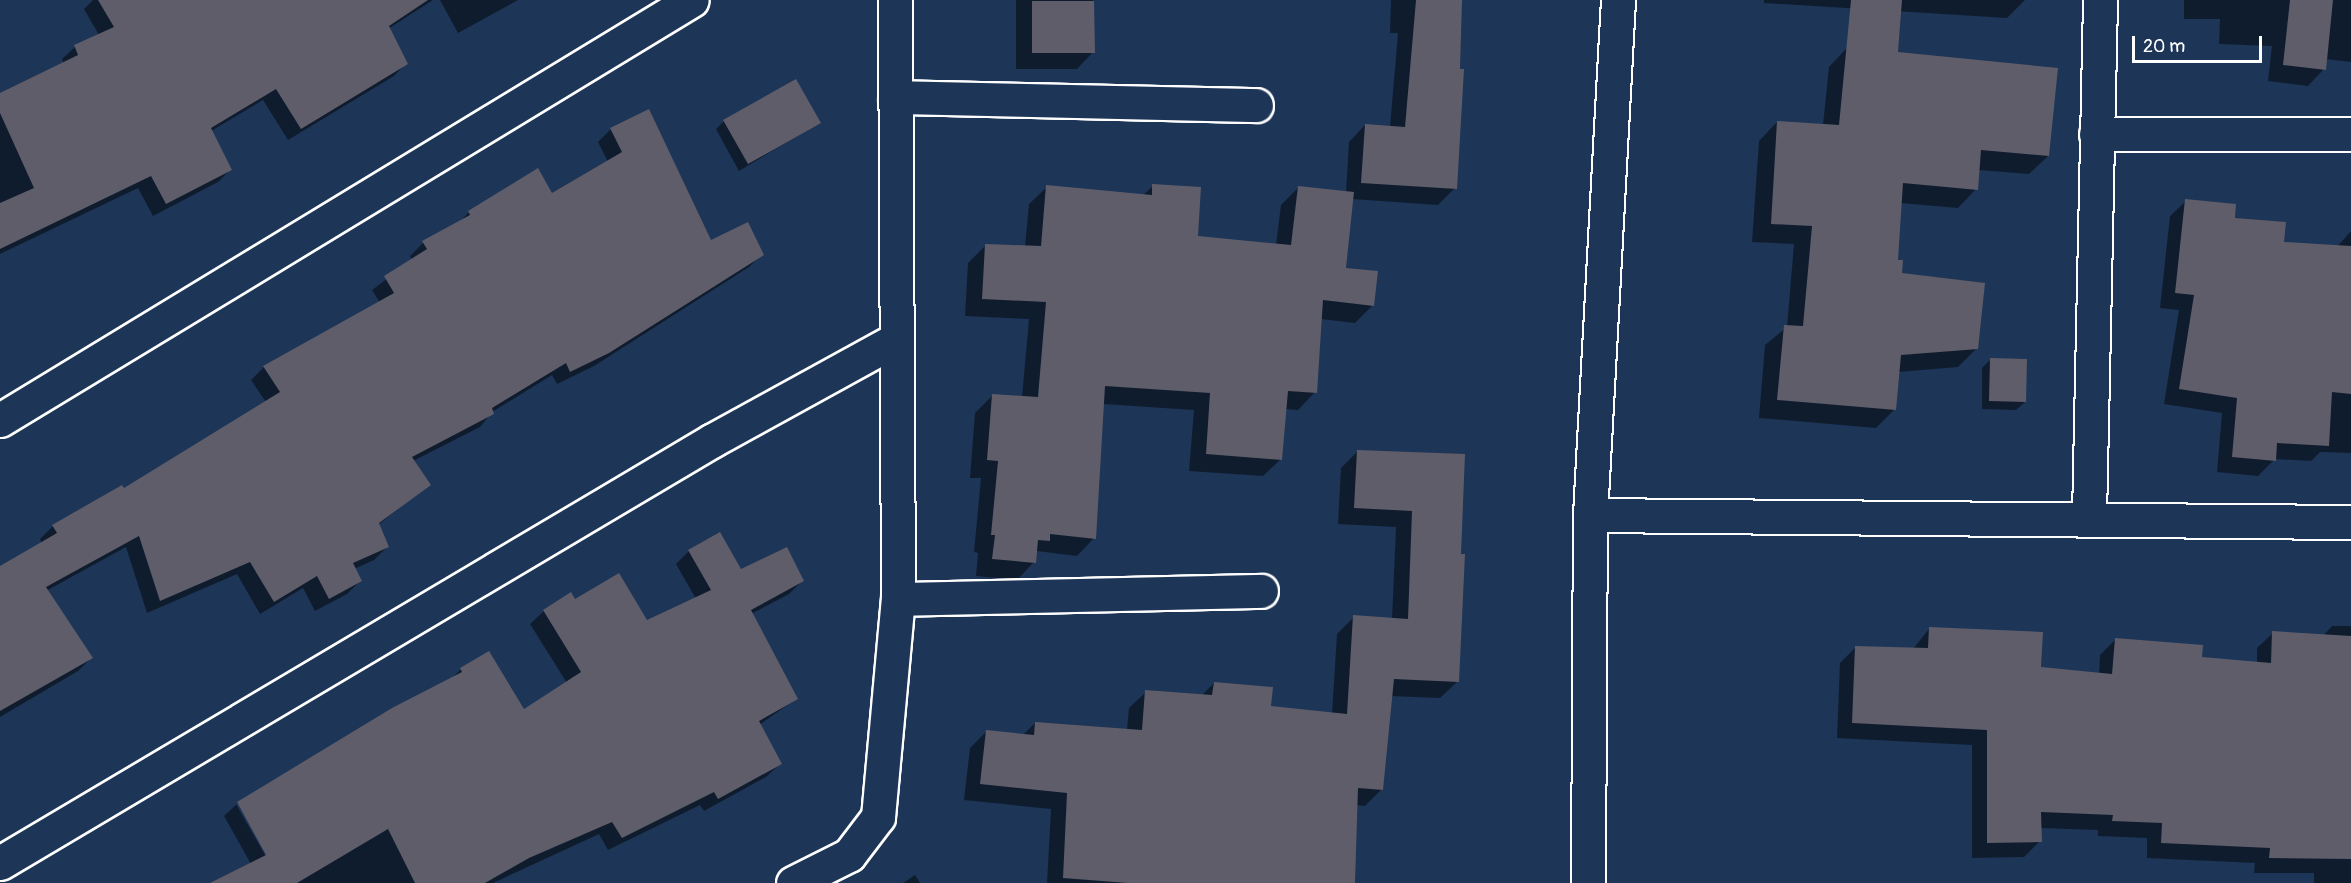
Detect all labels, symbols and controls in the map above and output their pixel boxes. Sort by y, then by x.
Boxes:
scale bar [2135,24,2266,62]
text: 20 m [2143,35,2185,58]

